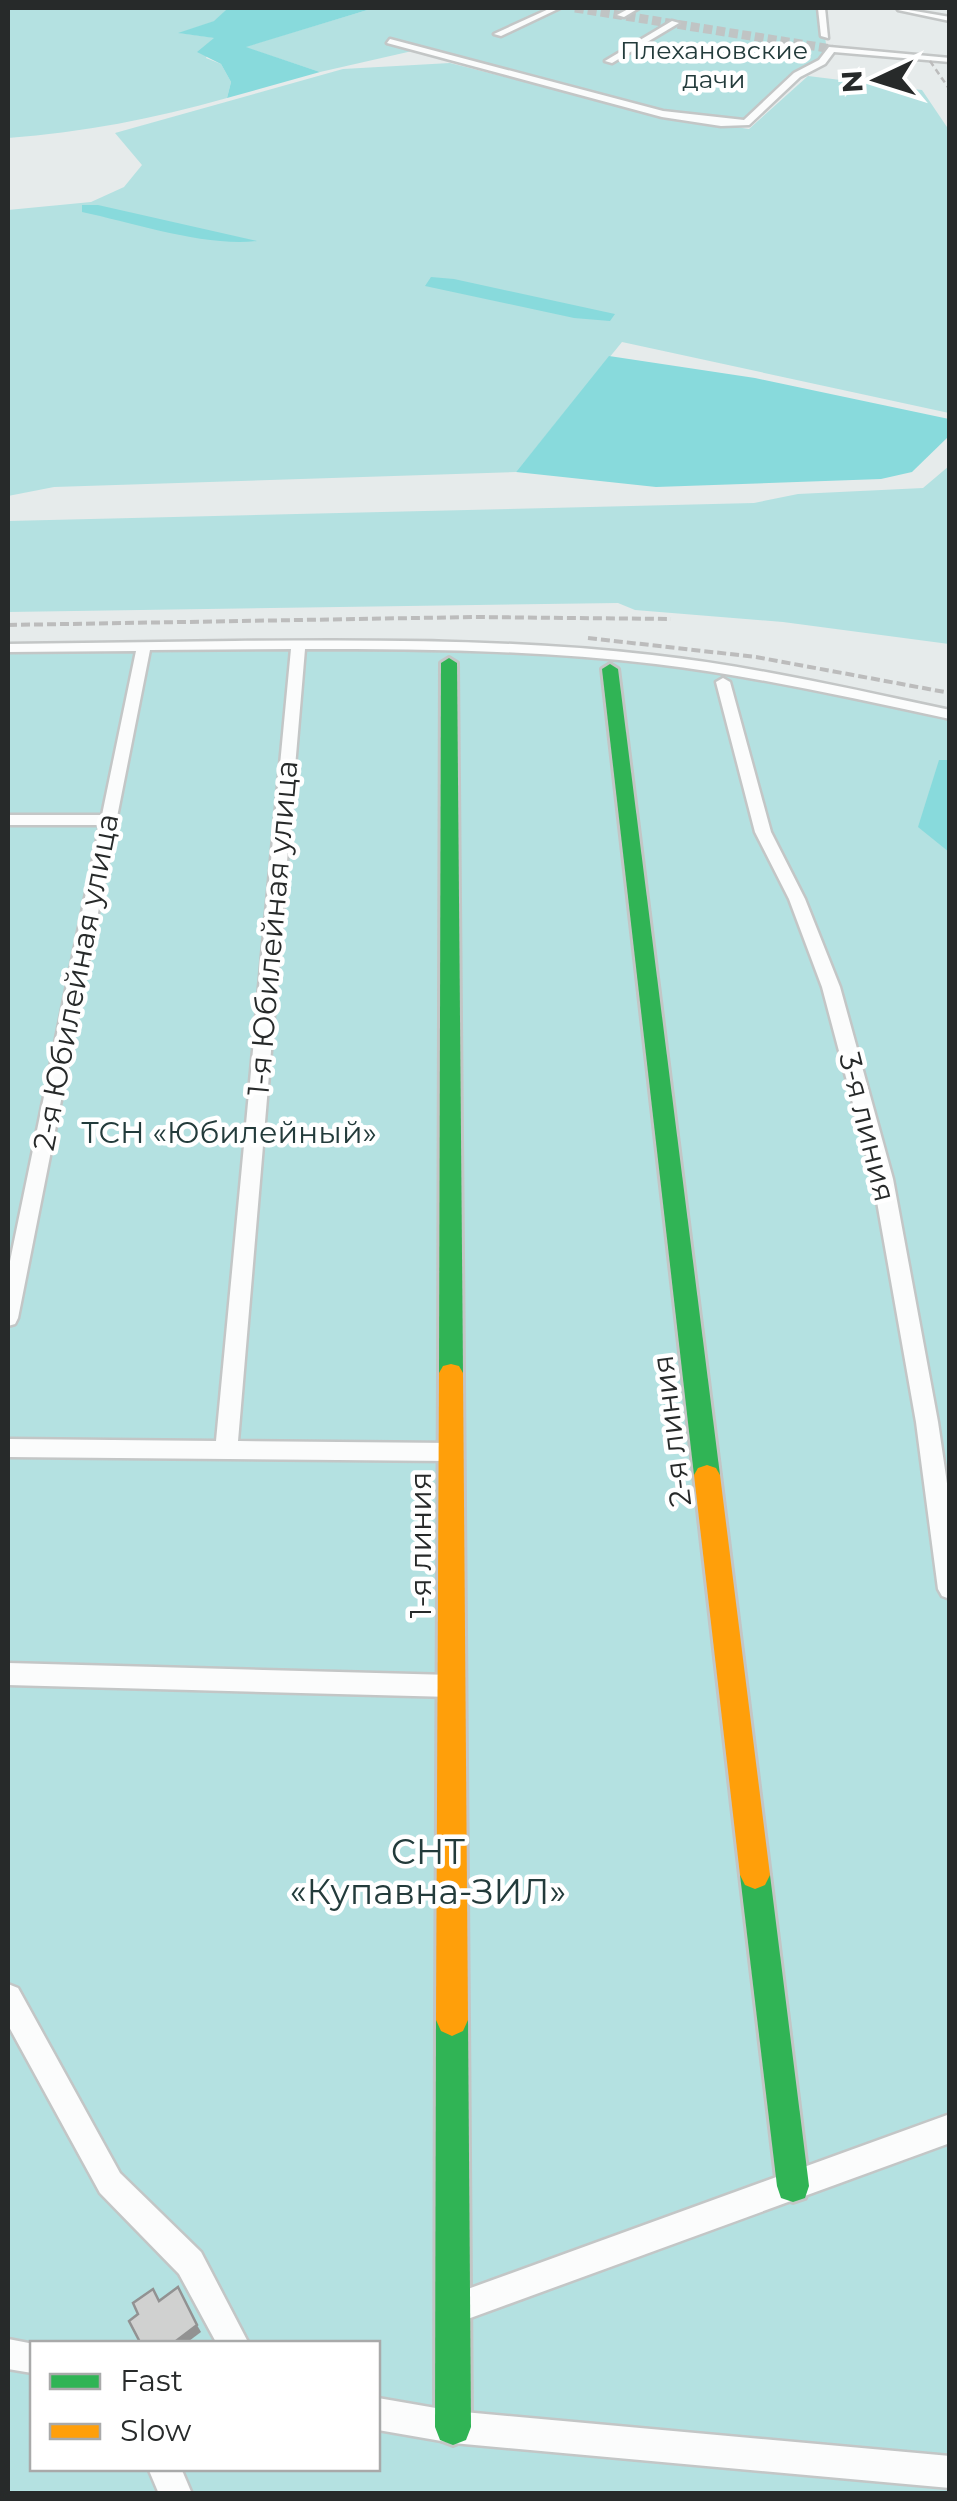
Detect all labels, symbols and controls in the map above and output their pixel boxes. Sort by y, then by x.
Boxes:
north arrow [827,30,927,130]
park label: Плехановские дачи [620,35,808,94]
text: N [834,69,870,94]
street label: 1-я Юбилейная улица [239,759,306,1097]
street label: 2-я Юбилейная улица [25,810,126,1153]
street label: 3-я линия [831,1048,904,1205]
park label: ТСН «Юбилейный» [81,1114,377,1151]
street label: 2-я линия [644,1353,699,1509]
street label: 1-я линия [402,1472,439,1618]
park label: СНТ «Купавна-ЗИЛ» [290,1830,566,1913]
legend [30,2341,380,2471]
text: Fast [120,2362,183,2399]
text: Slow [120,2412,192,2449]

